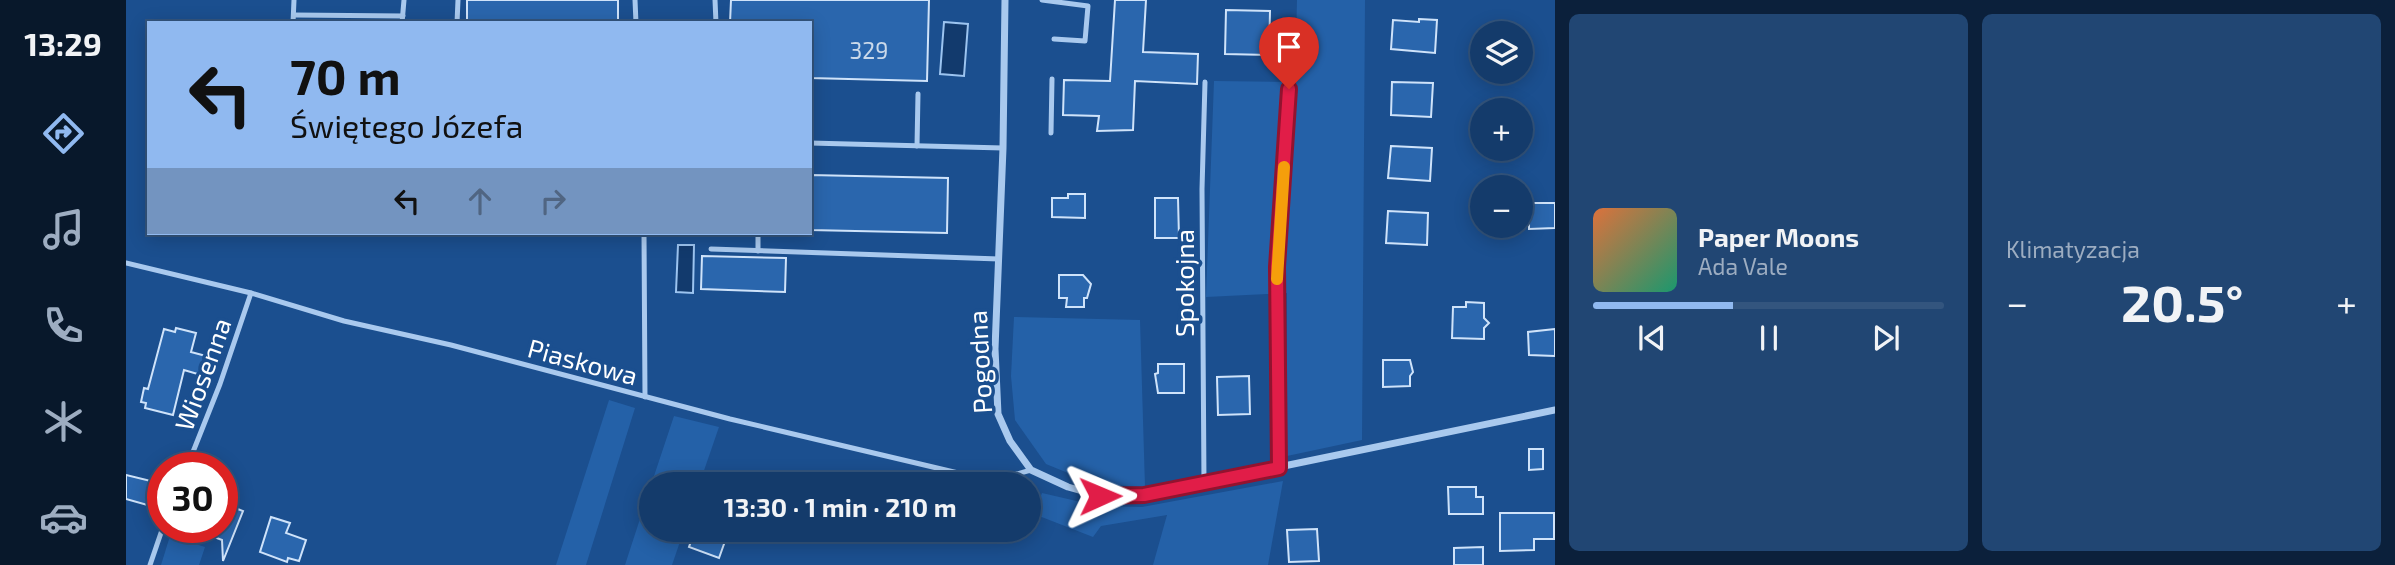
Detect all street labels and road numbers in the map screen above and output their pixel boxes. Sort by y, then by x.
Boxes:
street label: Spokojna [1168,229,1199,337]
street label: Pogodna [961,310,997,414]
street label: Wiosenna [167,313,237,435]
street label: Piaskowa [525,331,641,391]

